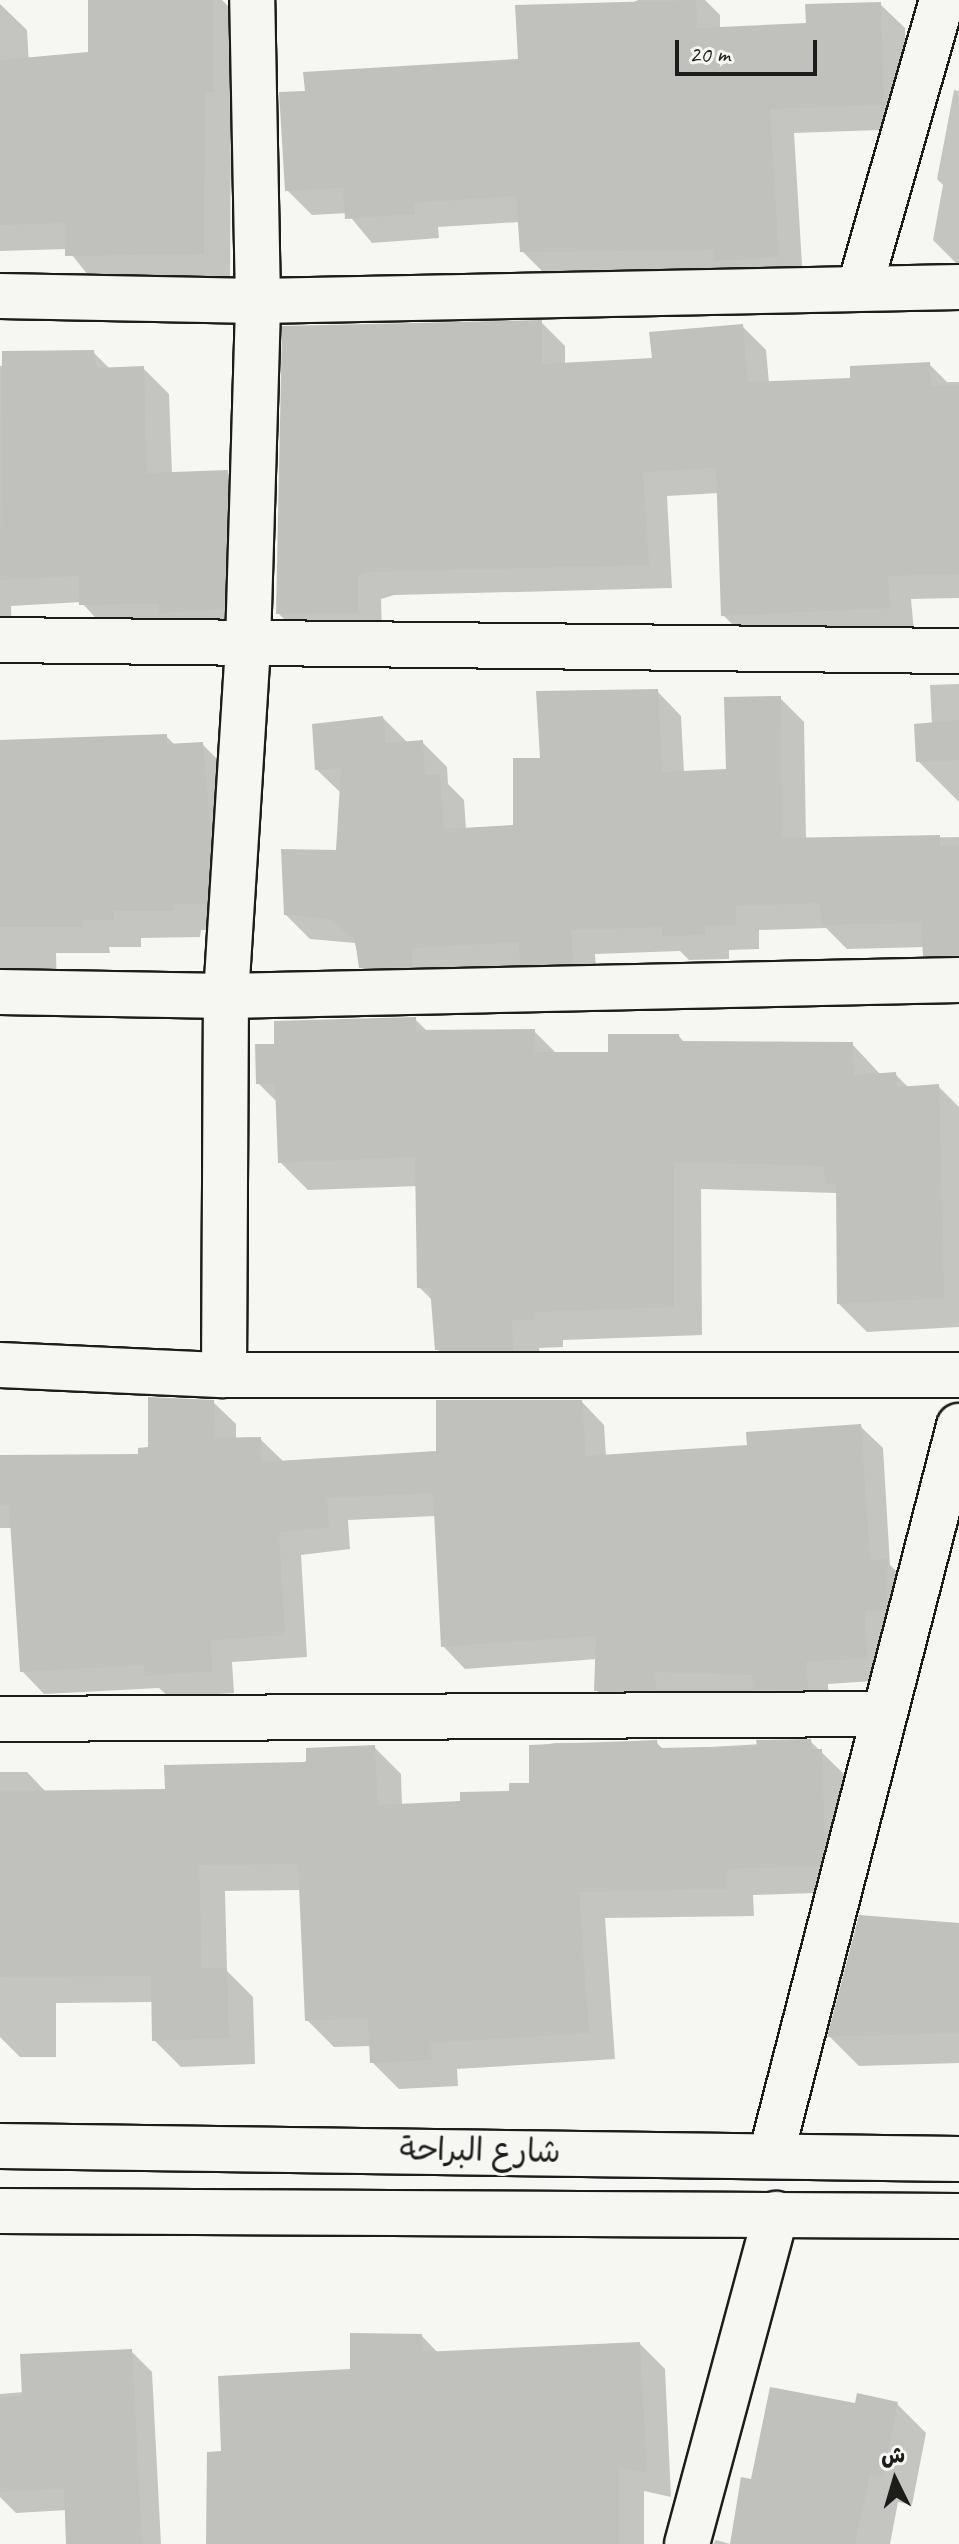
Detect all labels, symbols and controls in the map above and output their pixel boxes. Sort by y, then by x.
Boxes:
scale bar [679,24,821,74]
text: 20 m [689,39,730,69]
street label: شارع البراحة [399,2130,561,2172]
north arrow [855,2440,935,2520]
text: ش [880,2441,906,2471]

